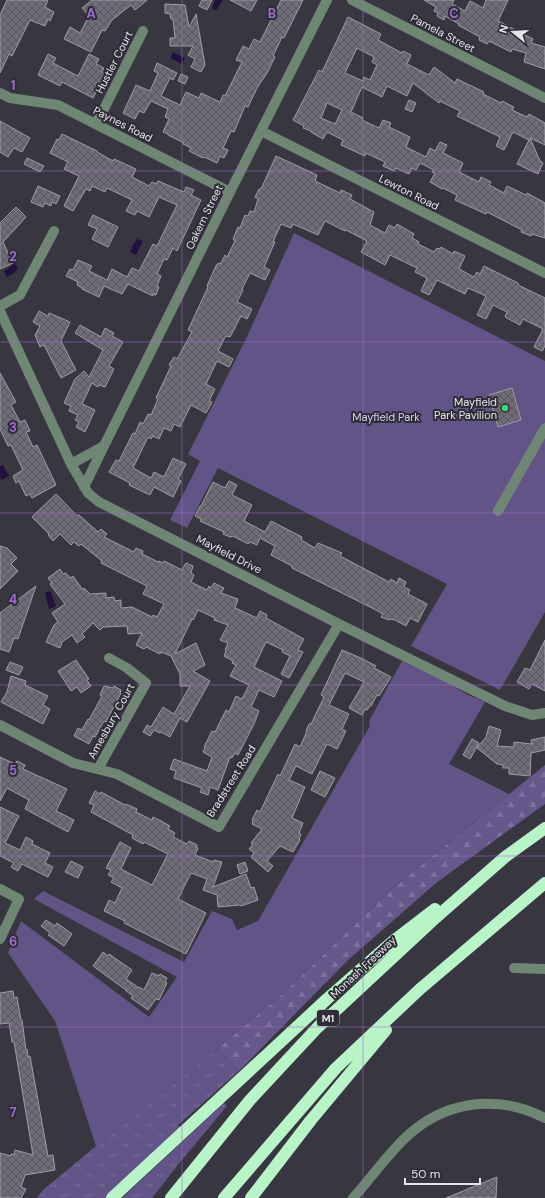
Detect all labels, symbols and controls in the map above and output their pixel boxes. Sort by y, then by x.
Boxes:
text: A [86,5,96,22]
text: B [268,5,276,22]
text: C [449,5,459,22]
street label: Pamela Street [408,11,478,55]
north arrow [493,12,533,52]
text: N [496,23,511,35]
street label: Hustler Court [92,28,136,96]
text: 1 [11,77,15,94]
street label: Paynes Road [91,103,155,145]
street label: Lewton Road [377,171,441,213]
street label: Oakern Street [182,182,226,252]
text: 2 [9,248,17,265]
place label: Mayfield Park Pavilion [434,395,497,422]
marker: Mayfield Park Pavilion [500,403,510,413]
park label: Mayfield Park [352,410,420,424]
text: 3 [9,419,17,436]
street label: Mayfield Drive [194,531,264,577]
text: 4 [9,591,17,608]
street label: Amesbury Court [84,681,138,761]
street label: Bradstreet Road [203,742,259,820]
text: 5 [9,762,17,779]
text: 6 [9,933,17,950]
street label: Monash Freeway [327,933,399,1001]
road number: M1 [317,1010,339,1026]
text: 7 [10,1104,17,1121]
scale bar [405,1160,480,1186]
text: 50 m [411,1166,440,1182]

